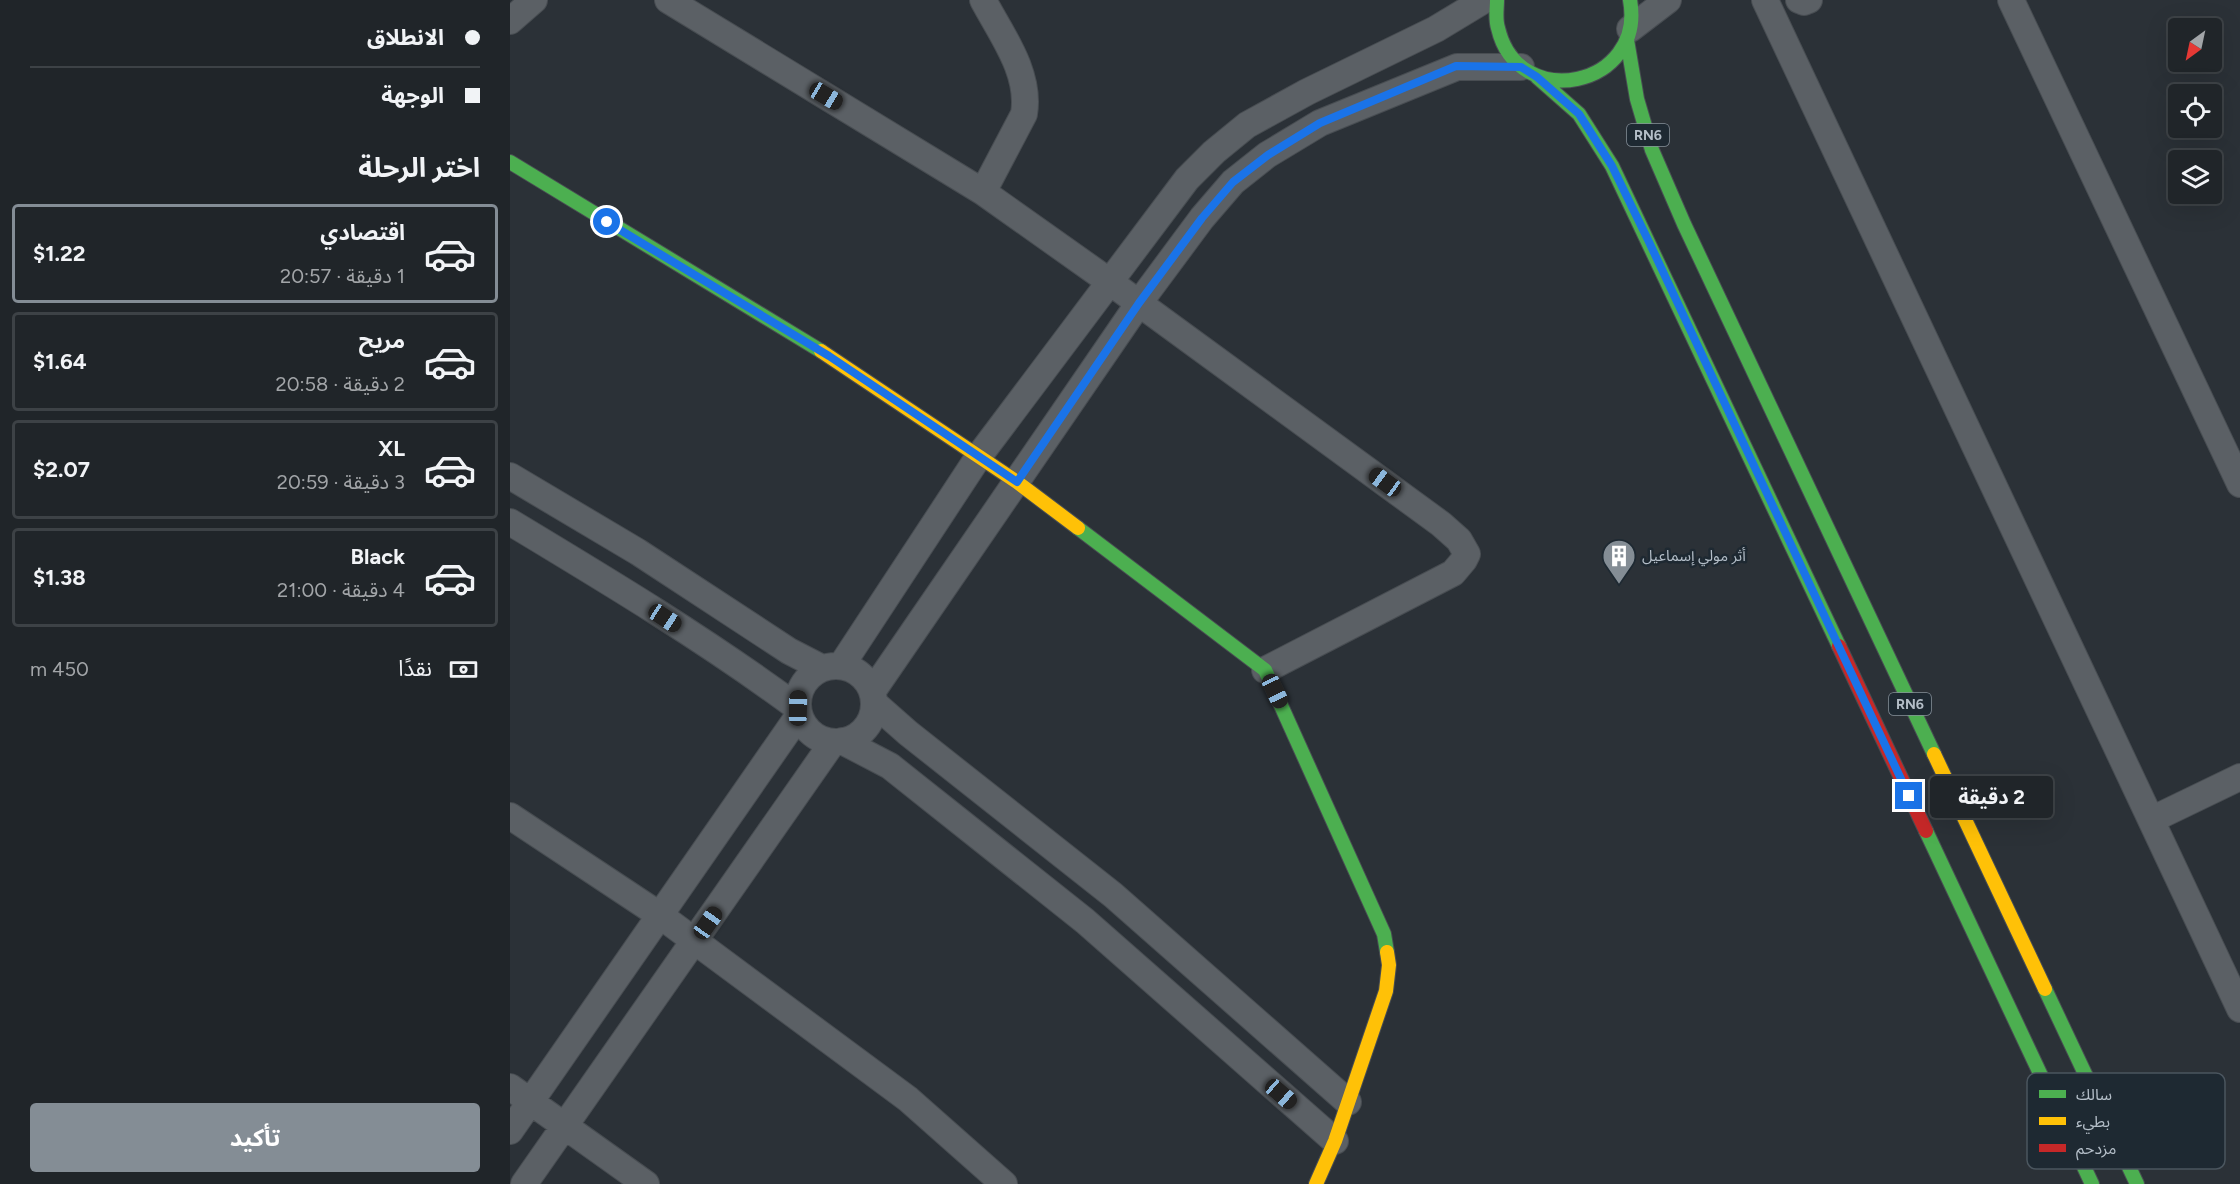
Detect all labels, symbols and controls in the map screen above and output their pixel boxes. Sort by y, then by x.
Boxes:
north arrow [2168,18,2222,72]
map controls [2168,18,2222,204]
text: الانطلاق [367,24,444,51]
car [806,79,846,113]
text: الوجهة [381,82,444,109]
button: locate [2168,84,2222,138]
road number: RN6 [1627,124,1669,146]
button: layers [2168,150,2222,204]
text: اختر الرحلة [358,151,480,184]
route start [593,208,620,235]
text: اقتصادي [320,219,405,246]
icon: car [423,227,477,281]
text: $1.22 [33,240,85,267]
text: 1 دقيقة · 20:57 [280,264,405,288]
text: مريح [359,327,405,354]
icon: car [423,335,477,389]
text: $1.64 [33,348,87,375]
text: 2 دقيقة · 20:58 [276,372,405,396]
text: XL [378,435,405,462]
icon: car [423,443,477,497]
text: $2.07 [33,456,90,483]
car [1365,464,1405,500]
text: 3 دقيقة · 20:59 [277,470,405,494]
building icon: أثر مولي إسماعيل [1601,538,1637,585]
text: Black [351,543,405,570]
place label: أثر مولي إسماعيل [1642,547,1746,567]
icon: car [423,551,477,605]
text: $1.38 [33,564,86,591]
text: 4 دقيقة · 21:00 [277,578,405,602]
car [645,601,685,635]
icon: cash [447,653,480,686]
text: نقدًا [398,655,432,682]
text: 450 m [30,657,89,681]
car [1259,671,1291,711]
car [789,690,807,726]
road number: RN6 [1889,693,1931,715]
callout: 2 دقيقة [1930,775,2053,817]
route end [1895,782,1922,809]
text: 2 دقيقة [1958,785,2025,809]
car [690,903,726,943]
legend [2027,1073,2225,1169]
car [1262,1075,1300,1113]
text: سالك [2076,1085,2112,1104]
button: تأكيد [30,1103,480,1172]
text: بطيء [2076,1112,2110,1134]
text: مزدحم [2076,1139,2116,1161]

